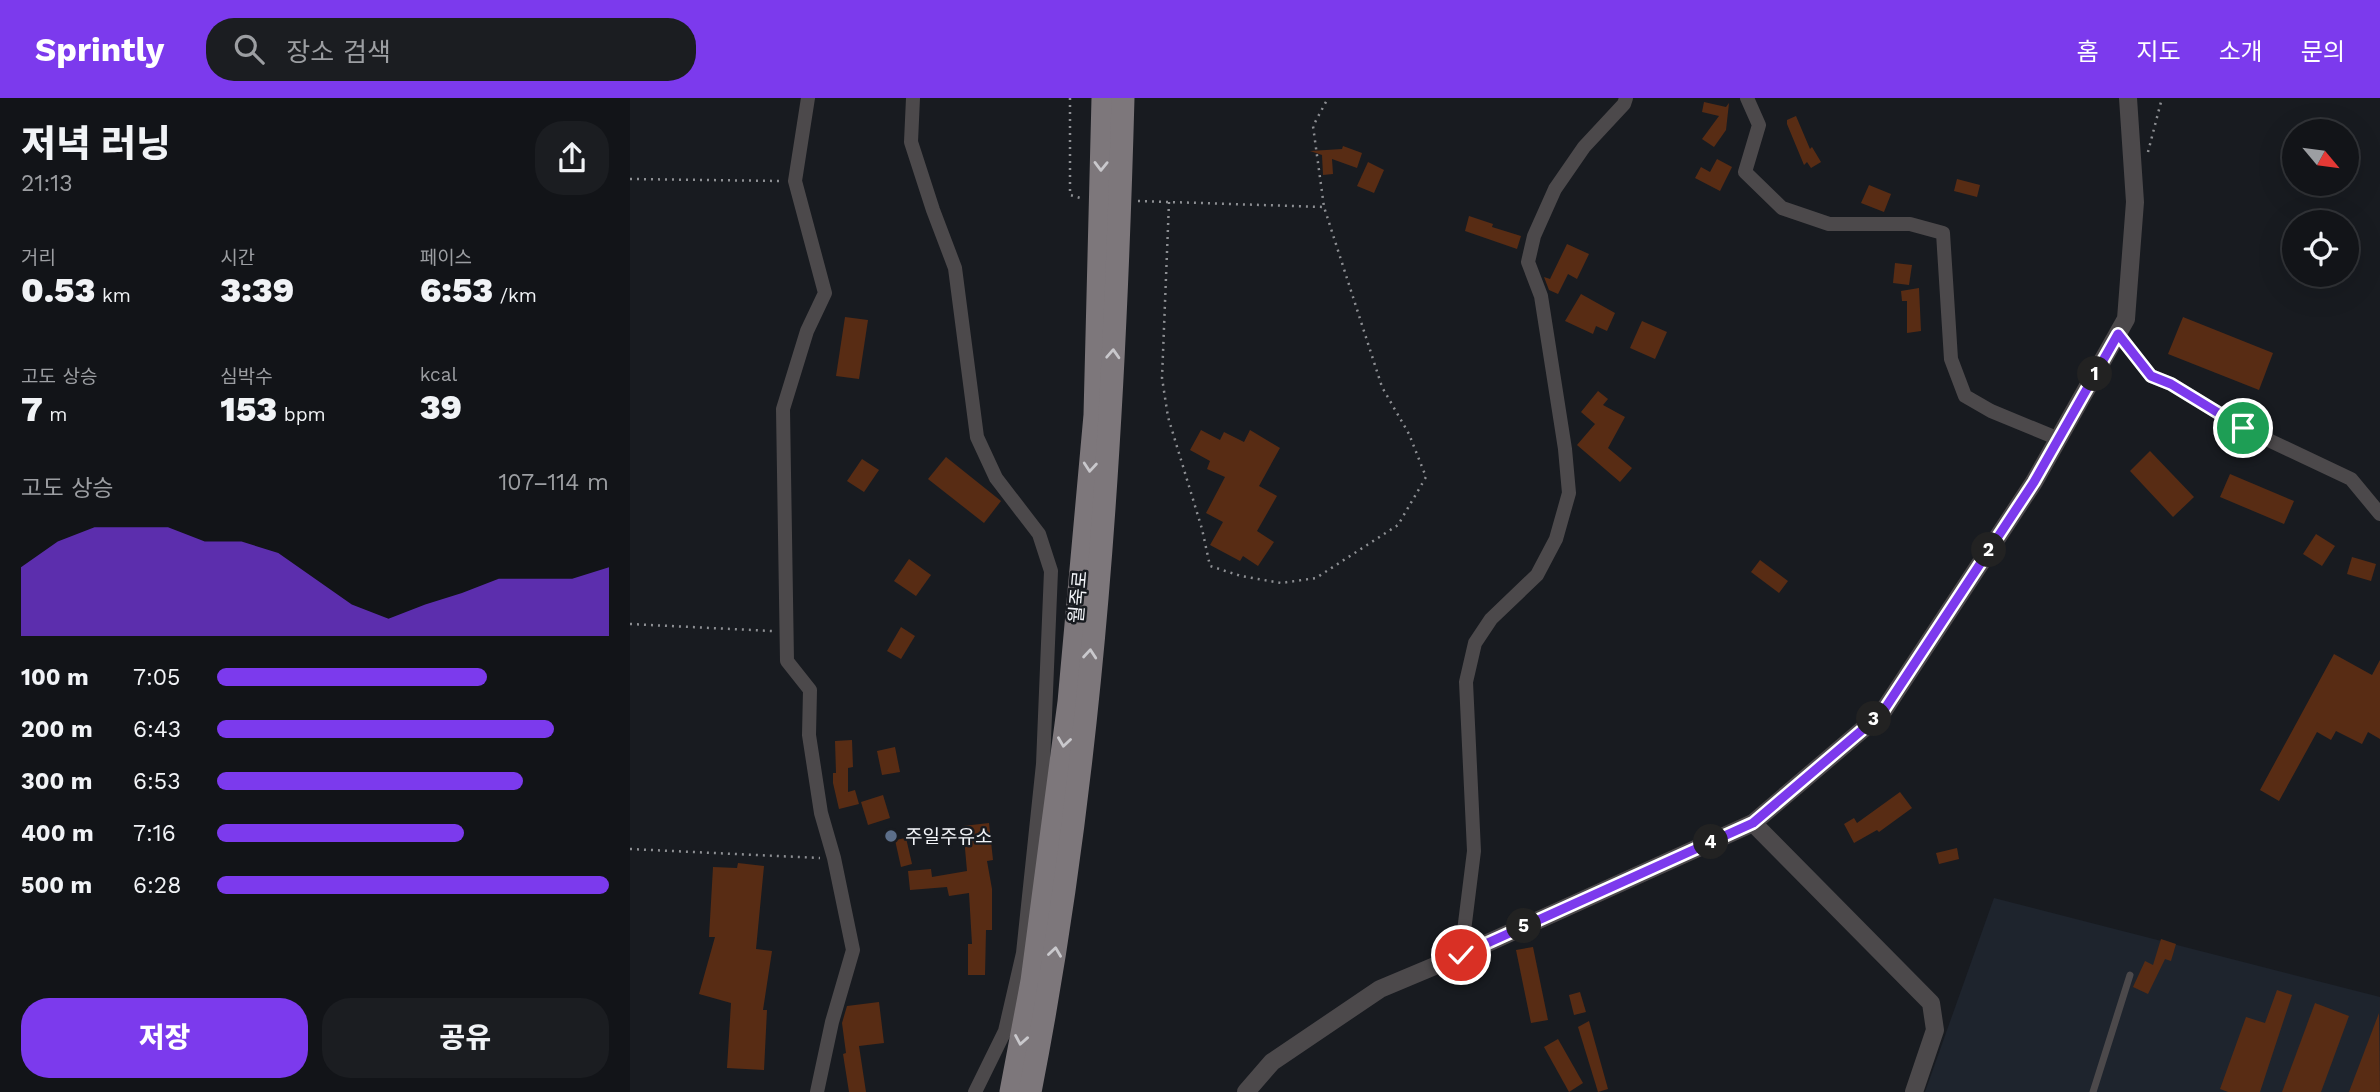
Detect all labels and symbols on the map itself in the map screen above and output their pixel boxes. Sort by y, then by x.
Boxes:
north arrow [2282,119,2359,196]
one-way arrow [1094,161,1109,172]
one-way arrow [1106,348,1121,359]
pin: 1 [2078,356,2112,392]
pin [2213,398,2273,458]
one-way arrow [1083,462,1098,473]
pin: 2 [1972,532,2006,568]
street label: 월죽로 [1064,570,1092,624]
one-way arrow [1082,648,1097,659]
pin: 3 [1856,702,1892,736]
one-way arrow [1056,736,1071,748]
pin: 4 [1694,824,1728,860]
place label: 주일주유소 [905,825,992,848]
marker: 주일주유소 [883,828,899,844]
pin: 5 [1506,908,1542,944]
pin [1431,925,1491,985]
one-way arrow [1047,947,1062,958]
one-way arrow [1014,1034,1029,1046]

